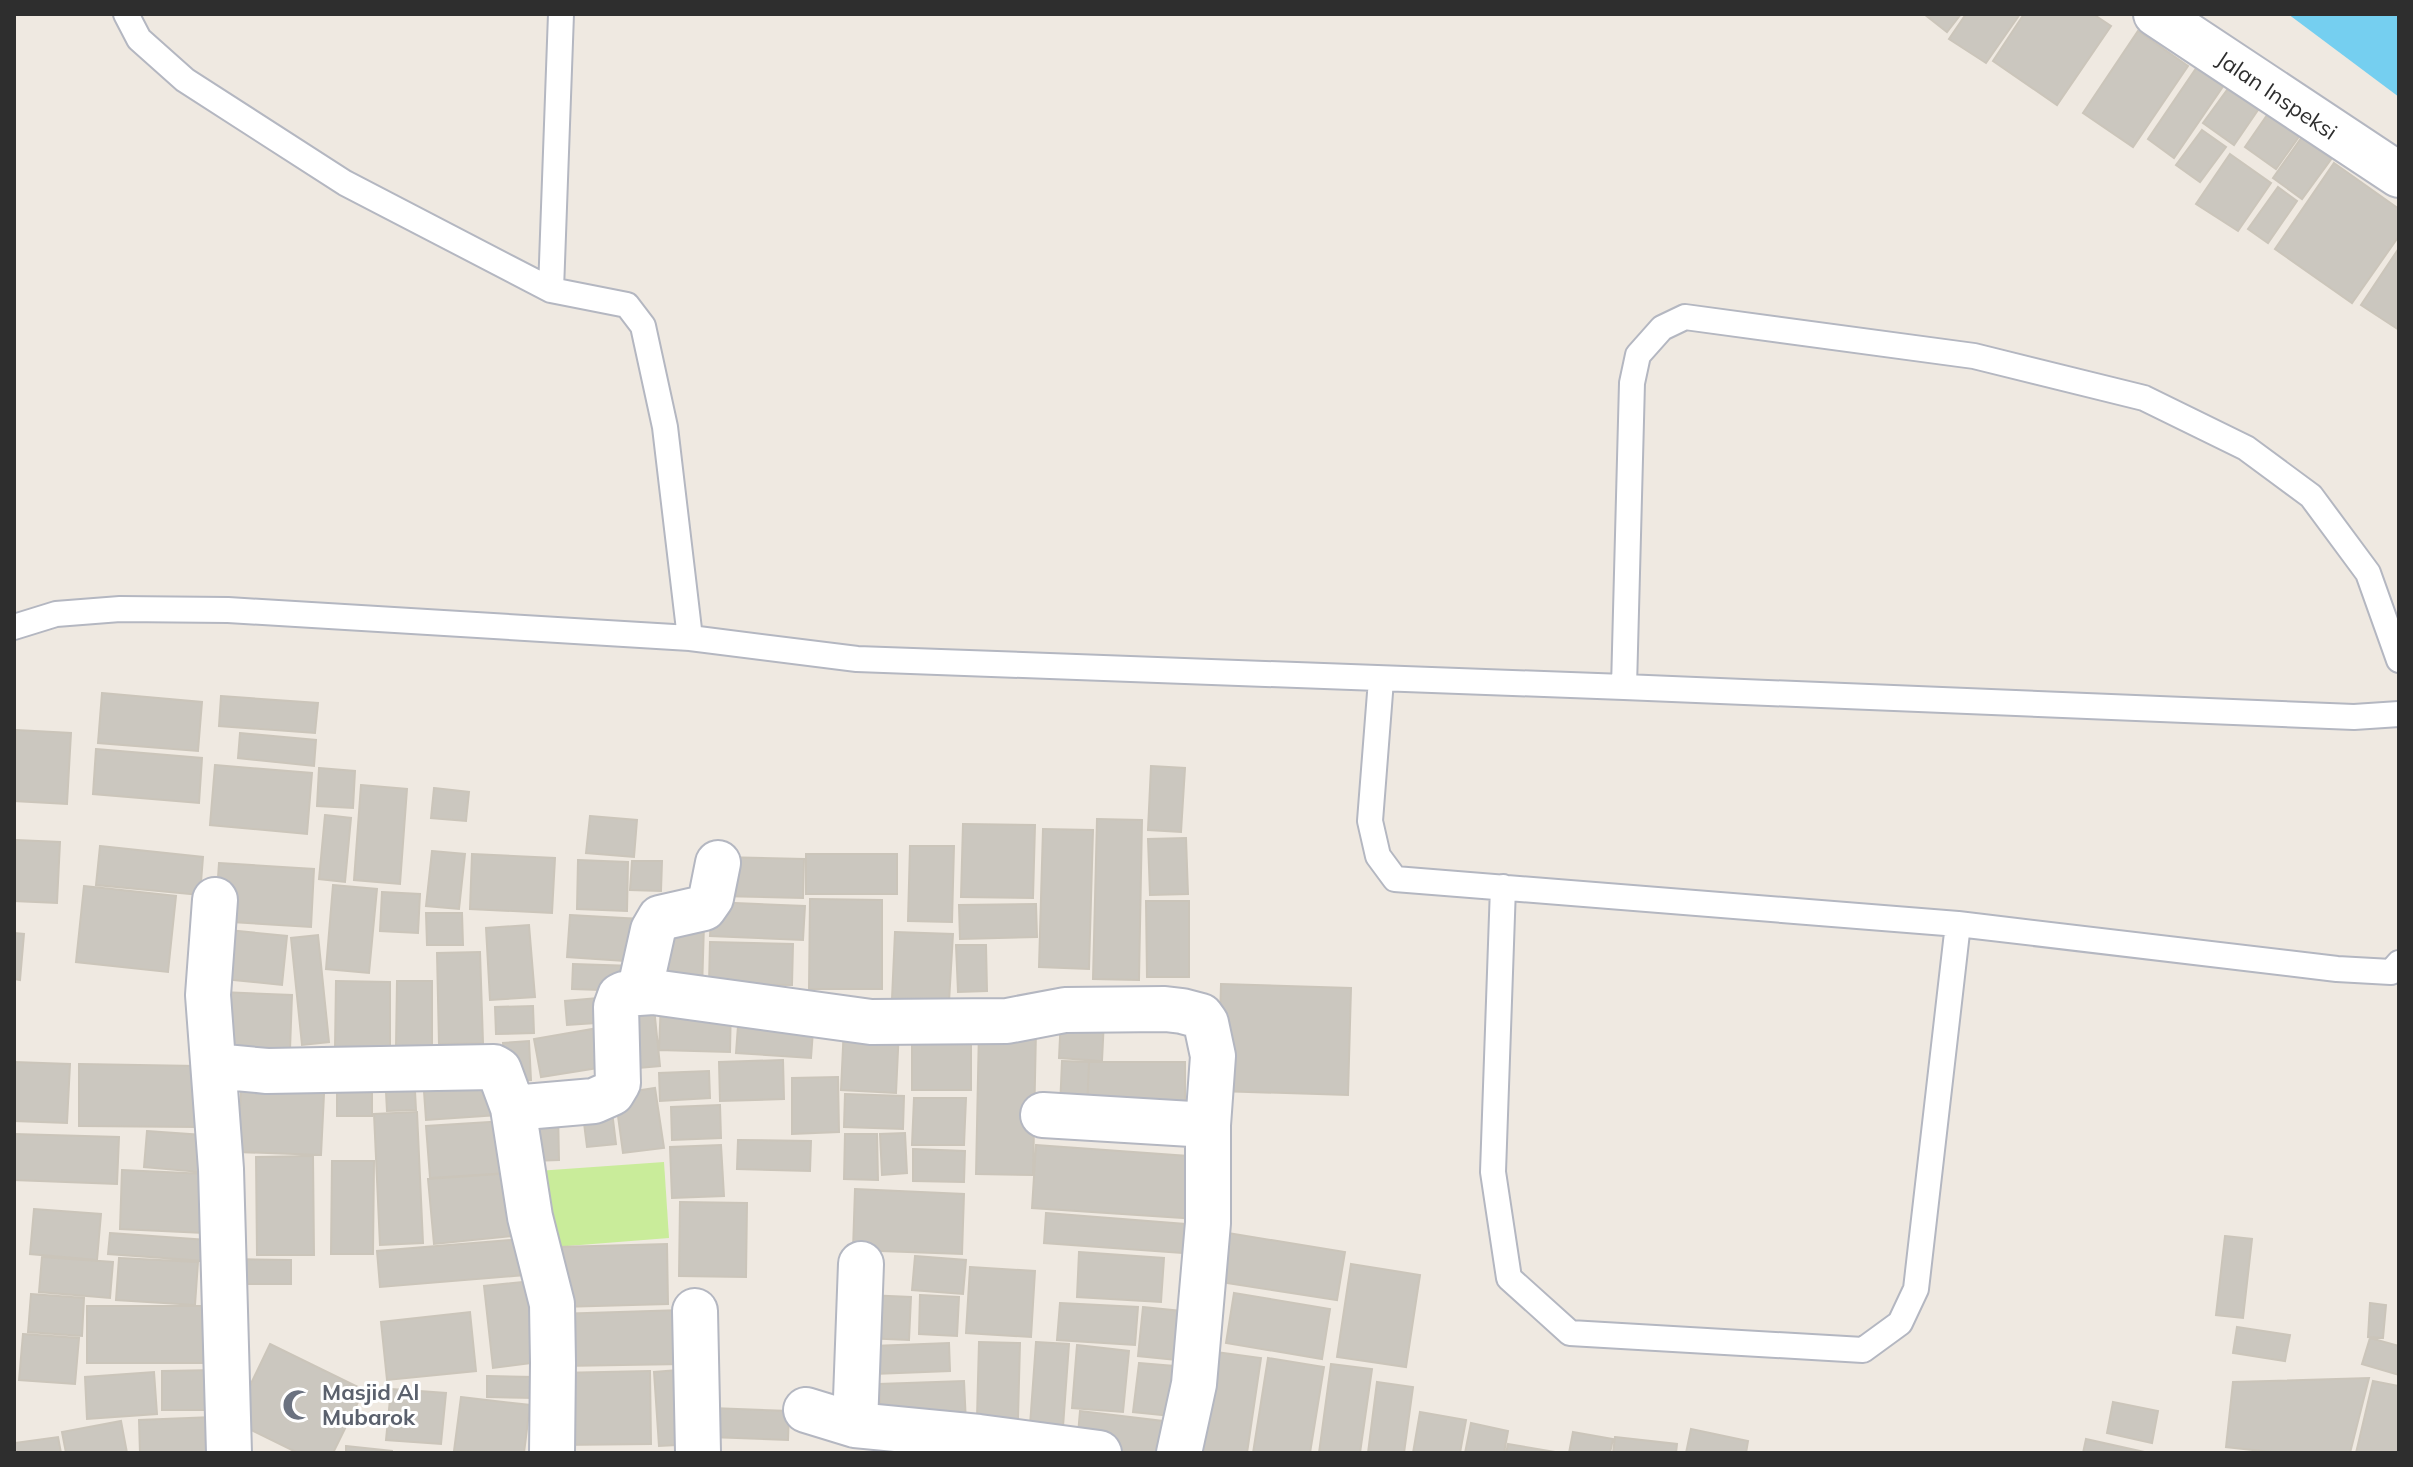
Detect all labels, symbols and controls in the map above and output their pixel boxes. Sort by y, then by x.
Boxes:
street label: Jalan Inspeksi [2211,44,2343,146]
place label: Masjid Al Mubarok [322,1378,419,1431]
mosque icon: Masjid Al Mubarok [281,1388,315,1422]

